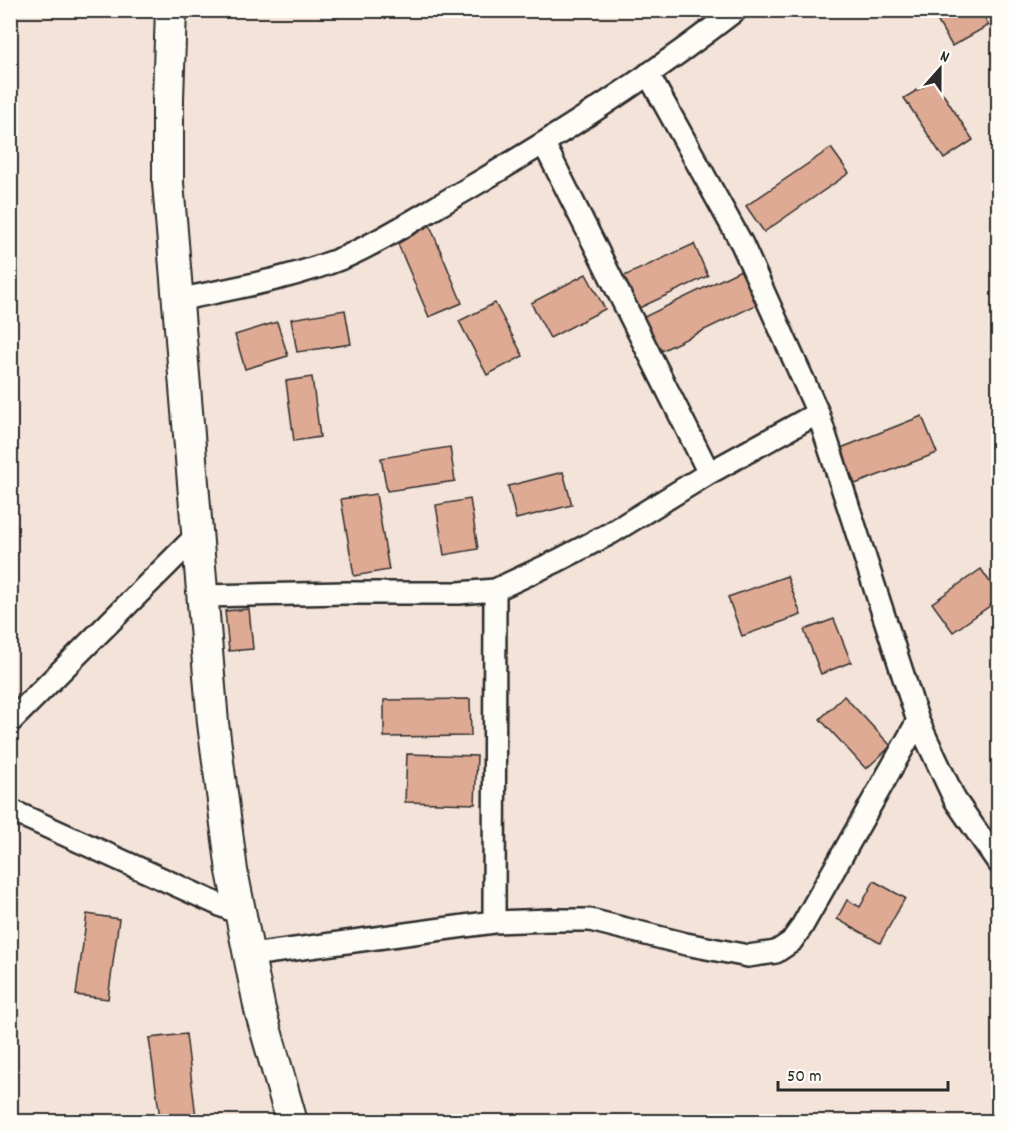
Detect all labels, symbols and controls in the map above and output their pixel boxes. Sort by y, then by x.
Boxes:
north arrow [910,39,970,99]
text: N [937,45,952,70]
scale bar [778,1054,948,1092]
text: 50 m [787,1065,822,1090]

